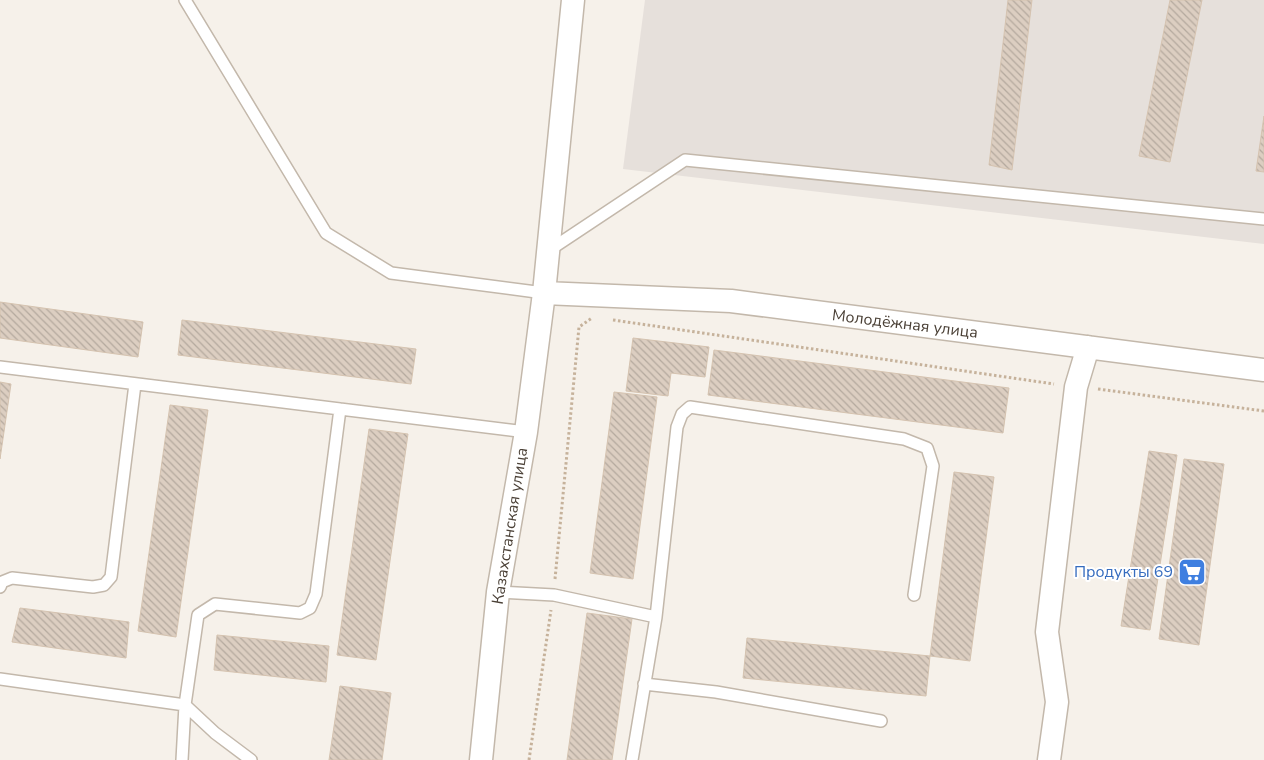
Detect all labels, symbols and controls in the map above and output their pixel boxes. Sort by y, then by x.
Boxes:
street label: Молодёжная улица [831,304,979,344]
street label: Казахстанская улица [487,446,533,606]
supermarket icon: Продукты 69 [1177,557,1207,587]
place label: Продукты 69 [1074,561,1173,583]

